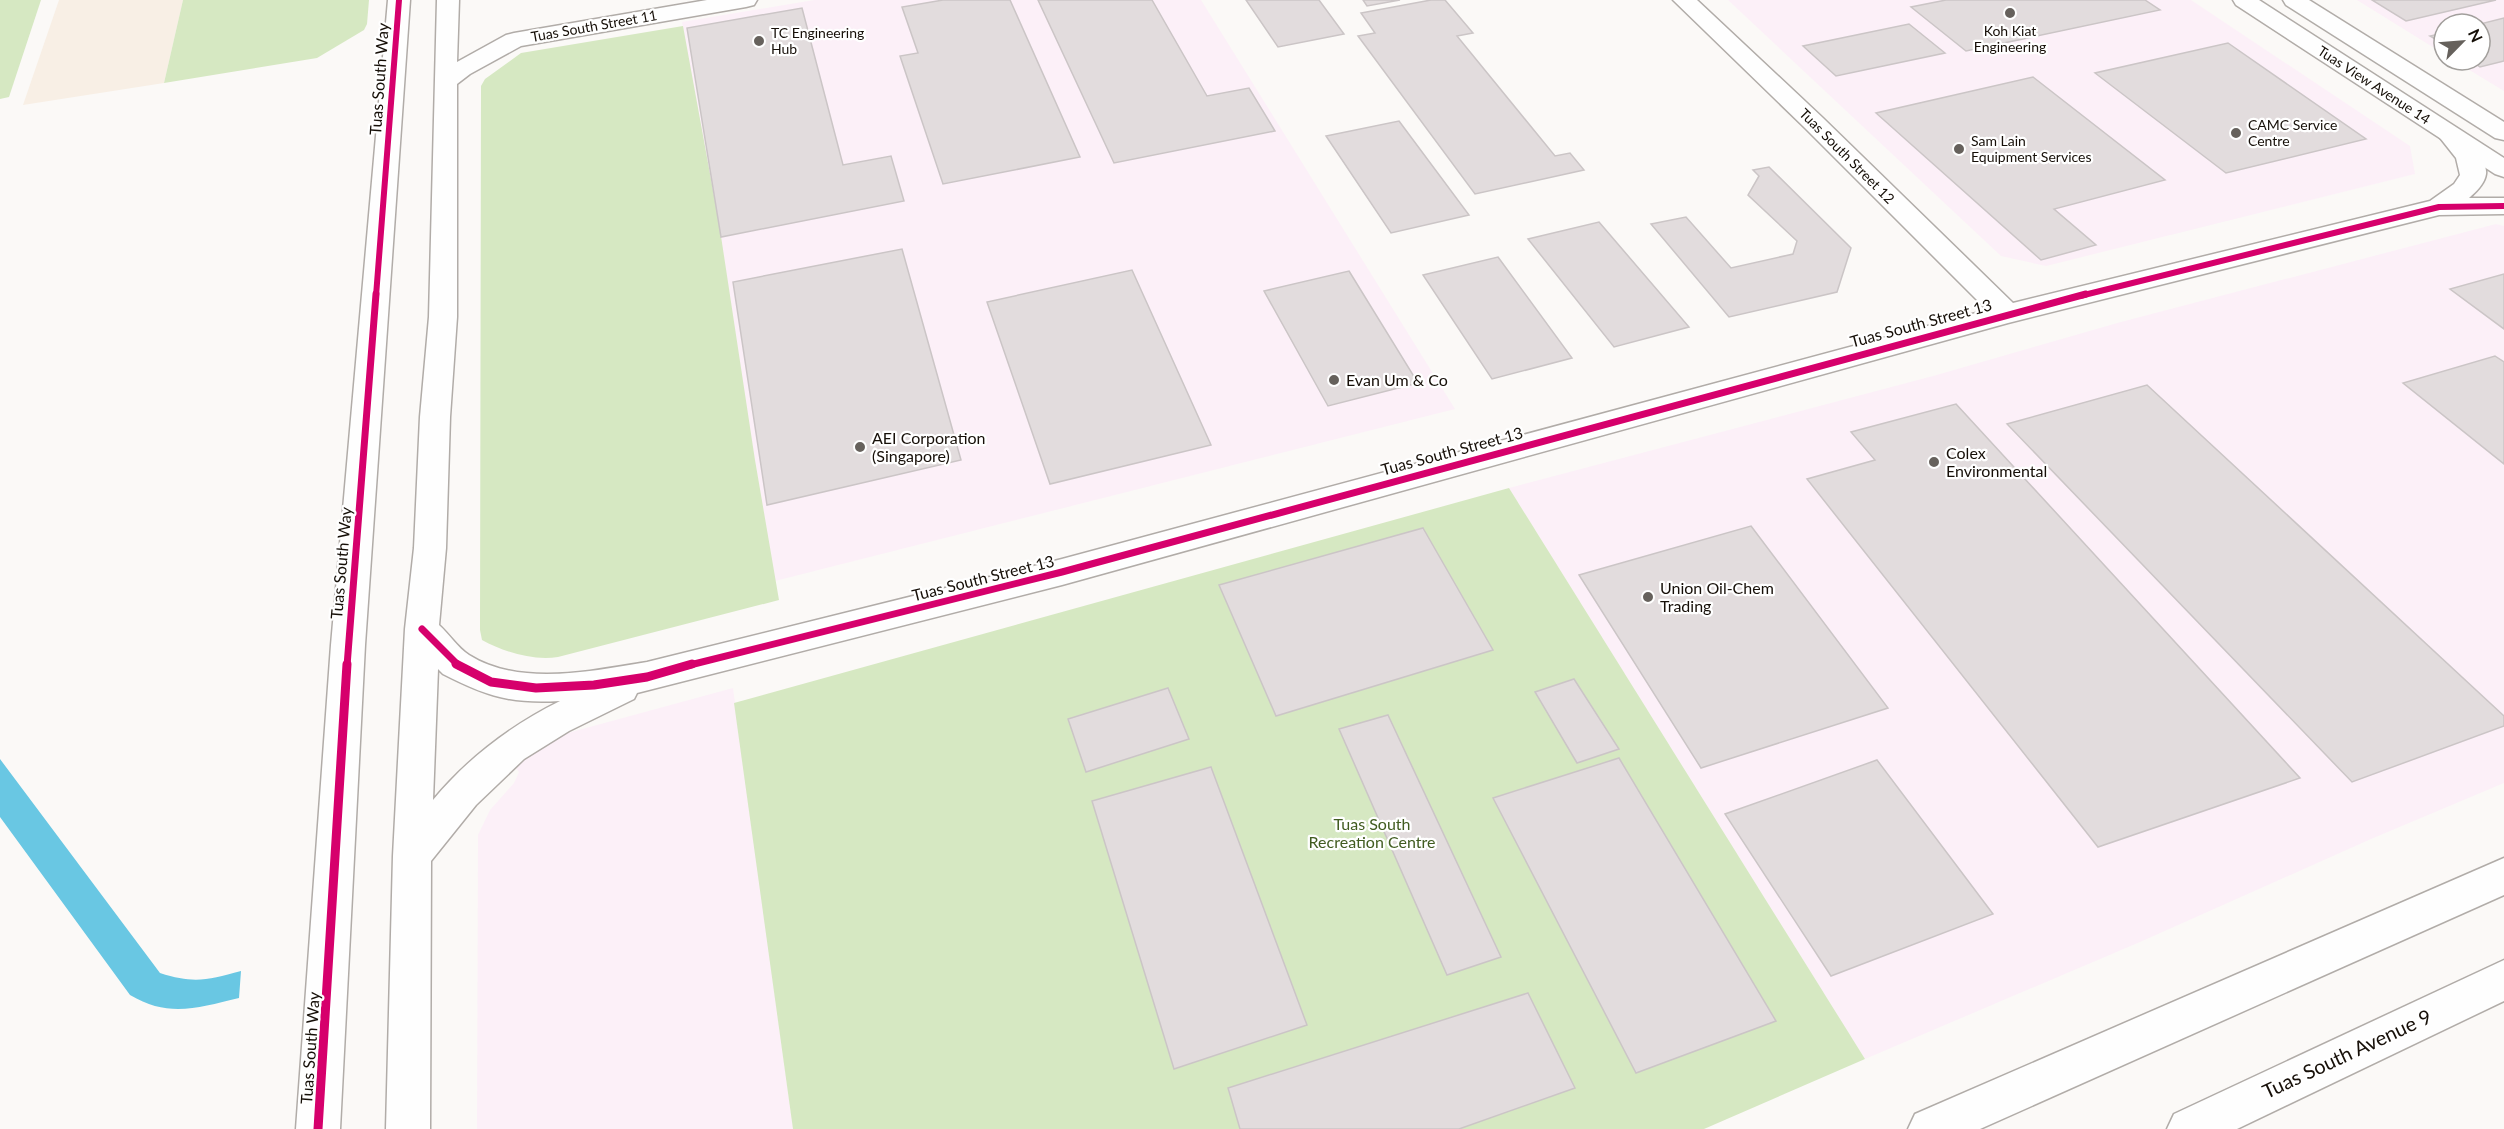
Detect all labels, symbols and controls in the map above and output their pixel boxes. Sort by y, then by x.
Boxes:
street label: Tuas South Street 11 [530,6,658,45]
marker: Koh Kiat Engineering [2003,6,2017,20]
north arrow [2432,12,2492,72]
street label: Tuas South Way [365,21,392,136]
place label: Koh Kiat Engineering [1974,22,2046,55]
place label: TC Engineering Hub [771,24,864,57]
text: N [2465,26,2487,45]
marker: TC Engineering Hub [752,34,766,48]
street label: Tuas View Avenue 14 [2315,42,2434,127]
street label: Tuas South Street 12 [1796,105,1898,207]
place label: CAMC Service Centre [2248,116,2337,149]
marker: CAMC Service Centre [2229,126,2243,140]
place label: Sam Lain Equipment Services [1971,132,2092,165]
marker: Sam Lain Equipment Services [1952,142,1966,156]
street label: Tuas South Street 13 [1848,294,1994,351]
place label: Evan Um & Co [1346,370,1448,389]
marker: Evan Um & Co [1327,373,1341,387]
street label: Tuas South Street 13 [1379,422,1525,479]
place label: AEI Corporation (Singapore) [872,428,986,465]
marker: AEI Corporation (Singapore) [853,440,867,454]
place label: Colex Environmental [1946,443,2047,480]
marker: Colex Environmental [1927,455,1941,469]
street label: Tuas South Way [326,505,355,620]
street label: Tuas South Street 13 [910,551,1056,604]
place label: Union Oil-Chem Trading [1660,578,1774,615]
marker: Union Oil-Chem Trading [1641,590,1655,604]
park label: Tuas South Recreation Centre [1309,814,1435,851]
street label: Tuas South Way [296,990,323,1105]
street label: Tuas South Avenue 9 [2258,1003,2435,1103]

